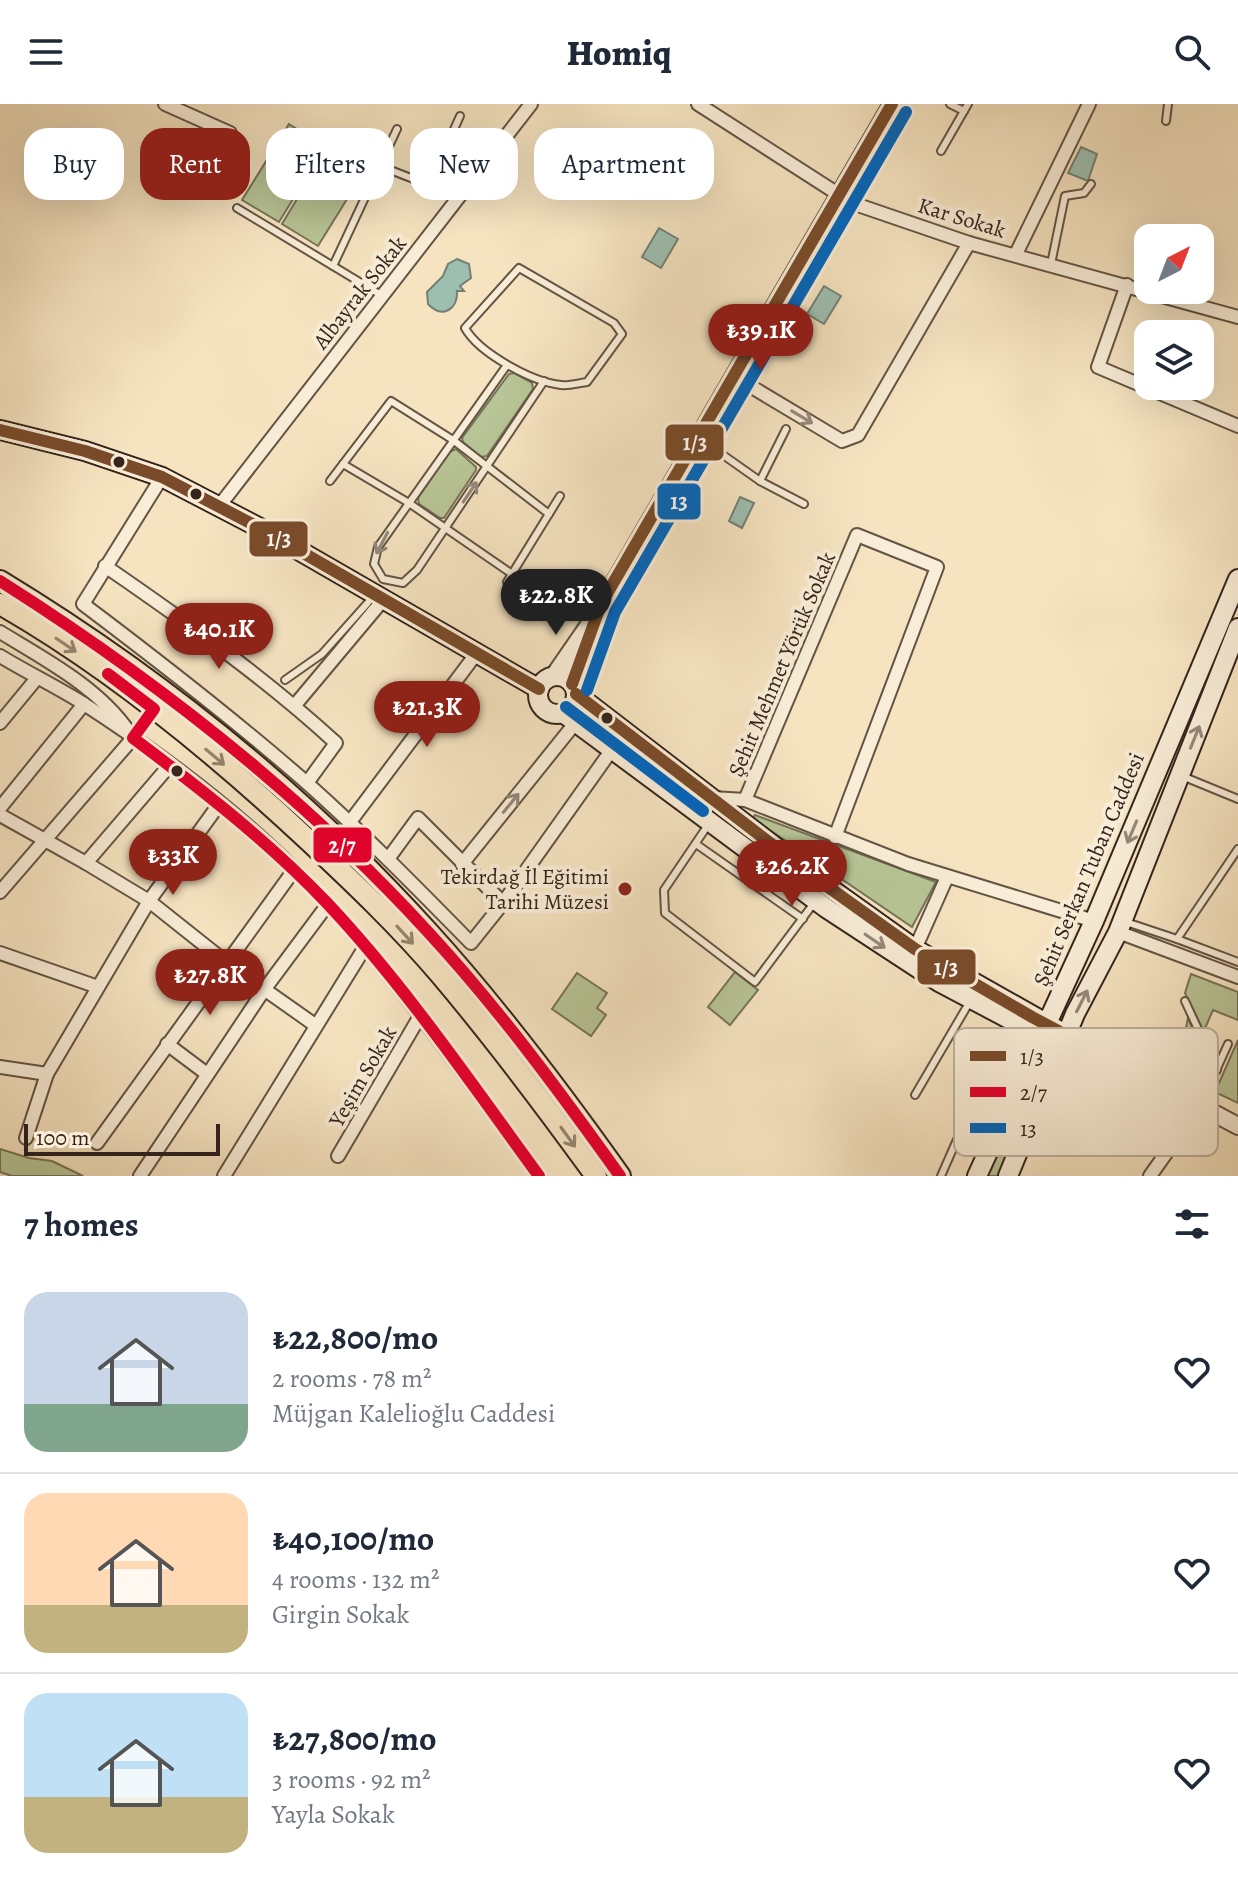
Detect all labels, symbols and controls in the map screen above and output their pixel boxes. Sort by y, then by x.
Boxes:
text: Homiq [567,28,671,77]
icon: menu [24,30,68,74]
icon: search [1170,30,1214,74]
chip: Buy [24,128,124,200]
chip: Rent [140,128,250,200]
chip: Filters [266,128,394,200]
chip: New [410,128,518,200]
chip: Apartment [534,128,714,200]
street label: Kar Sokak [914,190,1009,246]
north arrow [1134,224,1214,304]
map controls [1134,224,1214,400]
street label: Albayrak Sokak [305,230,414,356]
pin: ₺39.1K [696,304,826,372]
text: ₺39.1K [726,312,796,347]
button: layers [1134,320,1214,400]
one-way arrow [790,409,813,425]
line badge: 1/3 [664,423,725,462]
text: 1/3 [683,428,707,458]
unlabelled marker [111,454,127,470]
one-way arrow [462,481,478,503]
line badge: 13 [656,482,702,521]
unlabelled marker [188,486,204,502]
text: 13 [670,487,688,517]
line badge: 1/3 [248,520,309,558]
text: 1/3 [267,524,291,554]
one-way arrow [374,531,390,555]
street label: Şehit Mehmet Yörük Sokak [721,547,843,781]
pin: ₺22.8K [491,569,621,637]
text: ₺22.8K [519,577,593,612]
pin: ₺40.1K [154,603,284,671]
text: ₺40.1K [183,611,255,646]
one-way arrow [54,637,77,653]
pin: ₺21.3K [362,681,492,749]
text: ₺21.3K [392,689,462,724]
unlabelled marker [599,710,615,726]
one-way arrow [1189,725,1203,750]
one-way arrow [205,748,225,766]
street label: Şehit Serkan Tuban Caddesi [1026,748,1152,991]
unlabelled marker [169,763,185,779]
one-way arrow [502,793,520,814]
one-way arrow [1123,819,1138,844]
line badge: 2/7 [312,826,373,864]
pin: ₺33K [126,829,220,897]
text: 2/7 [328,831,356,861]
text: ₺33K [147,837,199,872]
pin: ₺26.2K [727,840,857,908]
text: ₺26.2K [755,848,829,883]
place label: Tekirdağ İl Eğitimi Tarihi Müzesi [441,862,609,917]
marker: Tekirdağ İl Eğitimi Tarihi Müzesi [616,880,634,898]
one-way arrow [396,924,414,944]
one-way arrow [863,932,885,949]
line badge: 1/3 [916,948,977,986]
pin: ₺27.8K [145,949,275,1017]
text: 1/3 [934,953,958,983]
text: ₺27.8K [173,957,247,992]
one-way arrow [1075,990,1091,1014]
street label: Yeşim Sokak [321,1020,404,1134]
legend [954,1028,1218,1156]
text: 1/3 [1020,1042,1044,1072]
text: 2/7 [1020,1078,1048,1108]
text: 13 [1020,1114,1037,1144]
scale bar [24,1120,220,1156]
text: 100 m [36,1123,90,1153]
one-way arrow [560,1126,576,1148]
text: 7 homes [24,1201,139,1248]
icon: filters [1170,1202,1214,1246]
text: ₺22,800/mo [272,1314,438,1361]
icon: home [88,1324,184,1420]
icon: heart [1170,1350,1214,1394]
text: 2 rooms · 78 m² [272,1361,431,1396]
text: Müjgan Kalelioğlu Caddesi [272,1396,555,1431]
text: ₺40,100/mo [272,1515,434,1562]
icon: home [88,1525,184,1621]
icon: heart [1170,1551,1214,1595]
text: 4 rooms · 132 m² [272,1562,439,1597]
text: Girgin Sokak [272,1597,410,1632]
text: ₺27,800/mo [272,1715,436,1762]
icon: home [88,1725,184,1821]
icon: heart [1170,1751,1214,1795]
text: 3 rooms · 92 m² [272,1762,431,1797]
text: Yayla Sokak [272,1797,395,1832]

